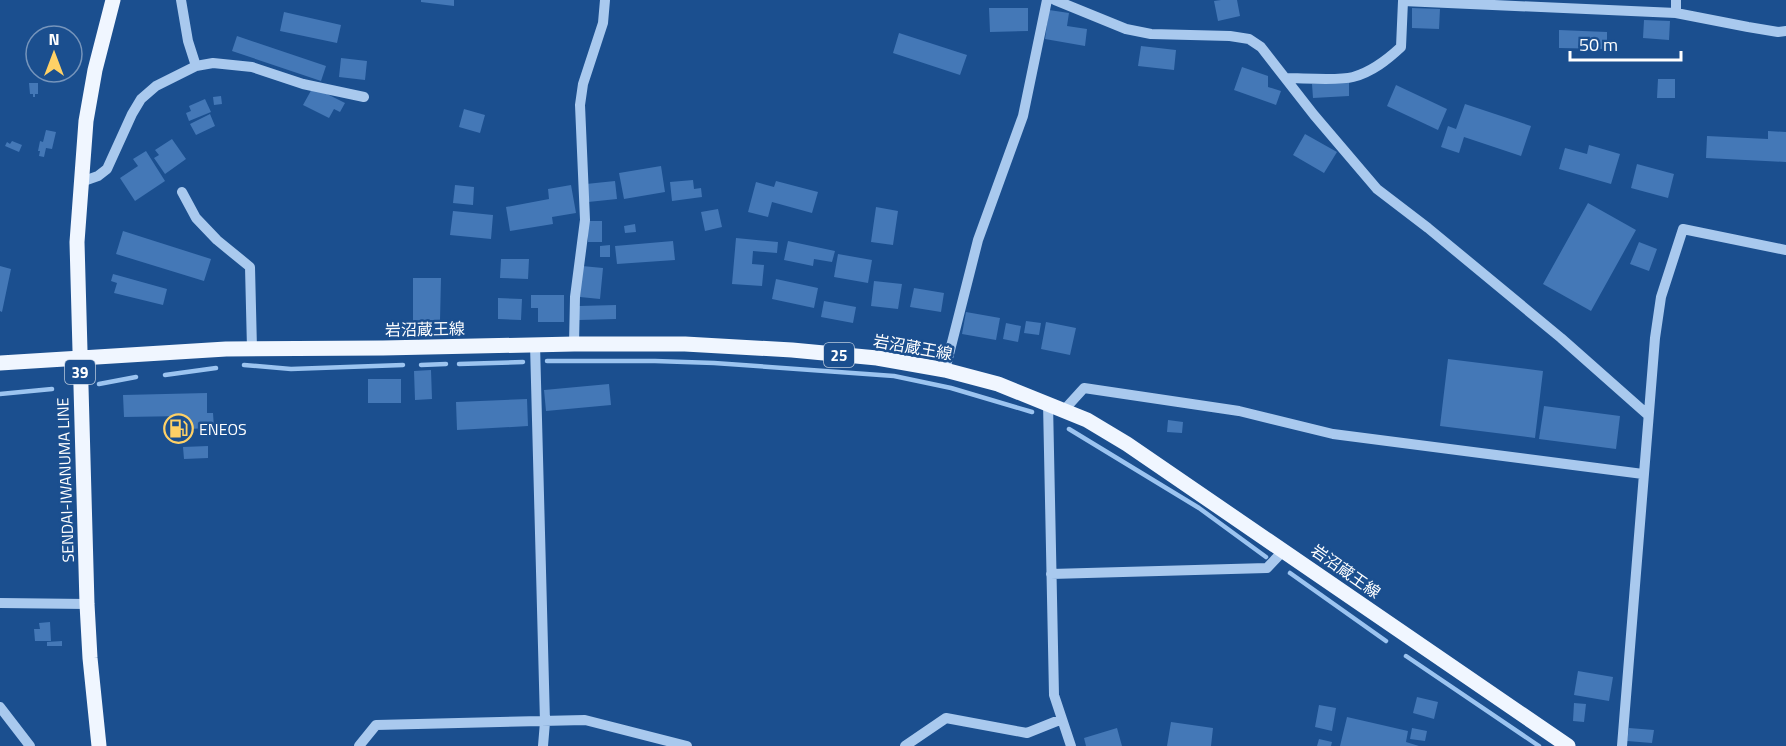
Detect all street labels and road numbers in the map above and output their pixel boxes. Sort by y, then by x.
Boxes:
street label: 岩沼蔵王線 [385,316,465,342]
street label: 岩沼蔵王線 [872,328,954,366]
road number: 25 [824,343,854,367]
road number: 39 [65,360,95,384]
street label: SENDAI-IWANUMA LINE [50,397,80,563]
street label: 岩沼蔵王線 [1306,538,1386,604]

